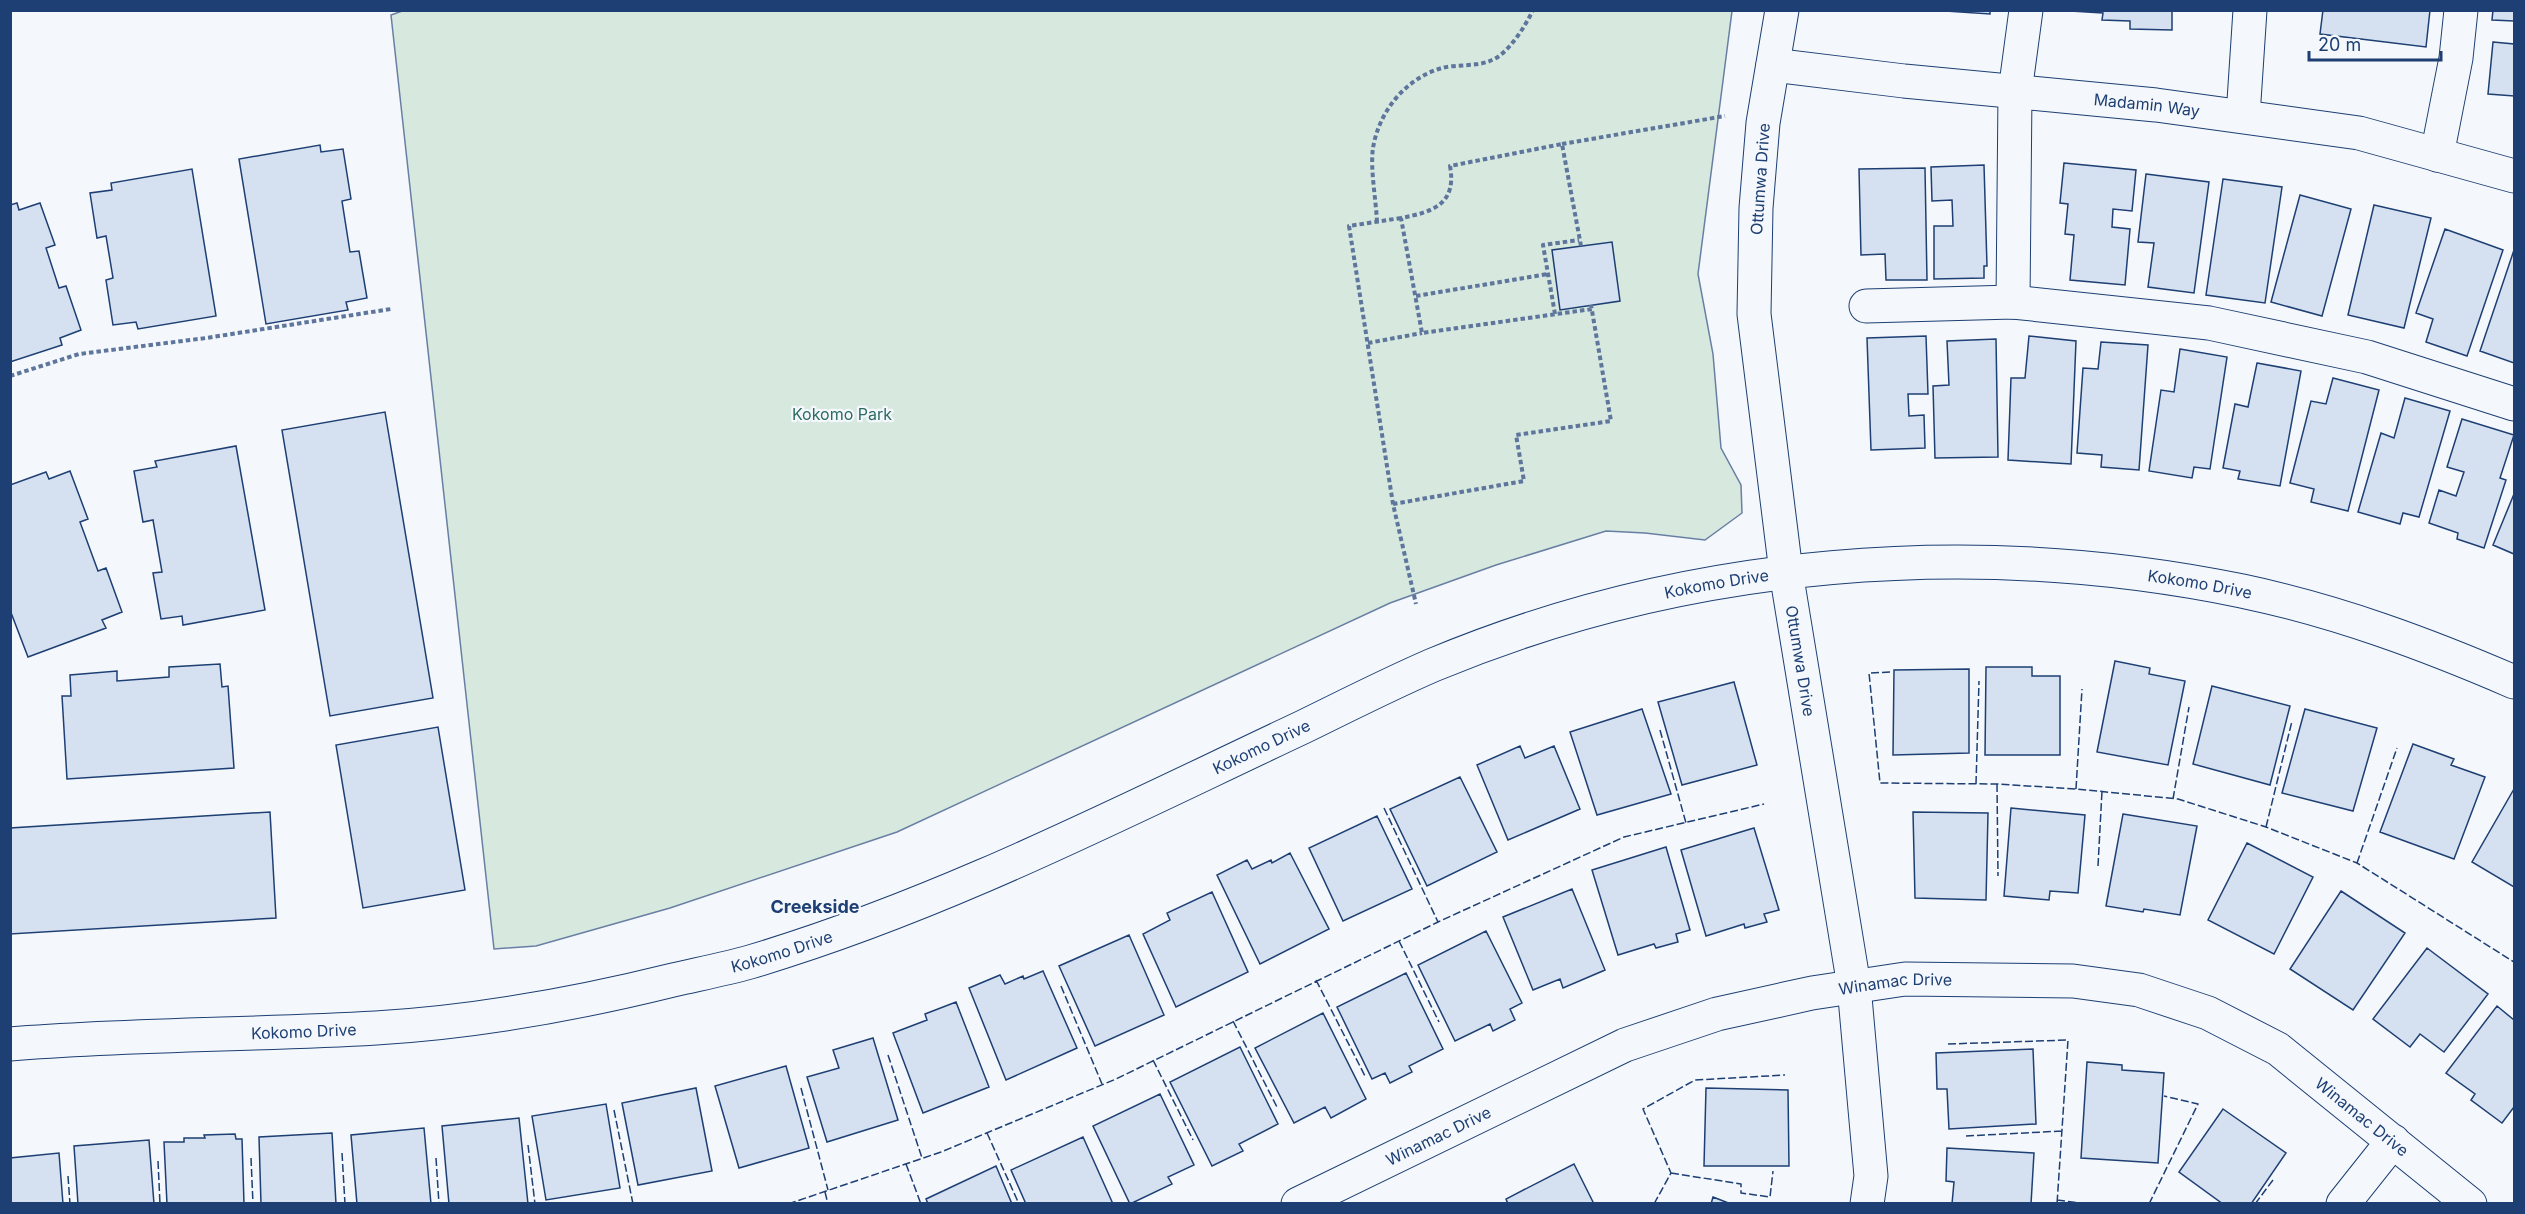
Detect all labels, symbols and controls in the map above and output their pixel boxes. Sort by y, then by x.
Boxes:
scale bar [2309,24,2441,62]
text: 20 m [2318,34,2361,55]
street label: Madamin Way [2093,89,2201,121]
street label: Ottumwa Drive [1746,122,1774,236]
park label: Kokomo Park [792,404,892,424]
street label: Kokomo Drive [1663,565,1770,603]
street label: Kokomo Drive [2147,565,2254,603]
street label: Ottumwa Drive [1782,604,1820,718]
street label: Kokomo Drive [1209,715,1313,778]
district label: Creekside [770,896,860,917]
street label: Kokomo Drive [729,926,835,977]
street label: Winamac Drive [1837,969,1952,999]
street label: Kokomo Drive [251,1019,357,1043]
street label: Winamac Drive [2311,1073,2413,1160]
street label: Winamac Drive [1382,1102,1494,1170]

